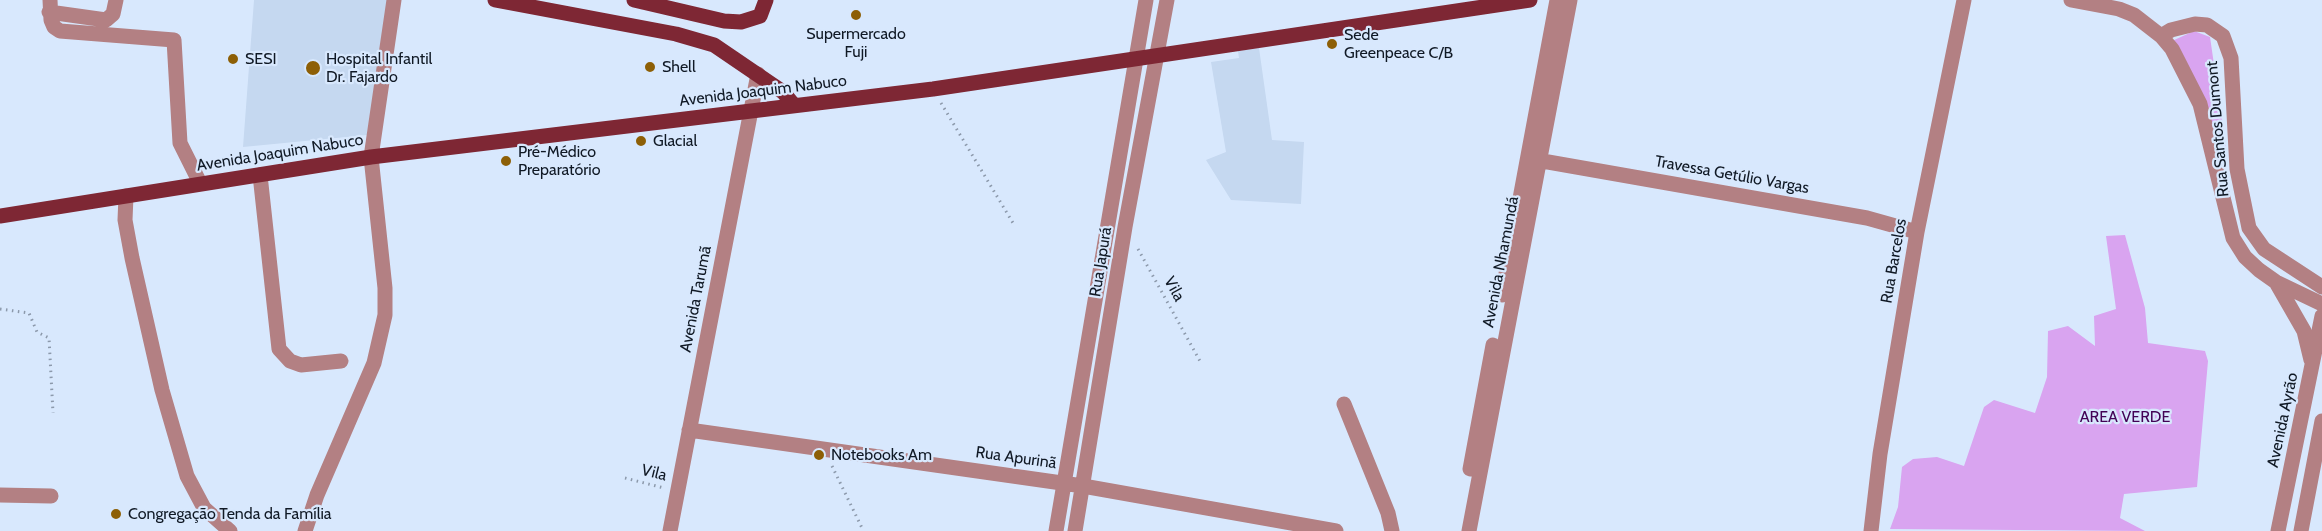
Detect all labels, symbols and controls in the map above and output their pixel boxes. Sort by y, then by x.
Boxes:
marker: Supermercado Fuji [849,8,863,22]
place label: Supermercado Fuji [806,24,906,62]
place label: Sede Greenpeace C/B [1344,25,1453,63]
marker: Sede Greenpeace C/B [1325,37,1339,51]
place label: SESI [245,49,277,69]
place label: Hospital Infantil Dr. Fajardo [326,49,432,87]
marker: SESI [226,52,240,66]
place label: Shell [662,57,696,77]
marker: Hospital Infantil Dr. Fajardo [304,59,322,77]
marker: Shell [643,60,657,74]
street label: Rua Santos Dumont [2202,60,2234,198]
street label: Avenida Joaquim Nabuco [678,71,848,111]
street label: Avenida Joaquim Nabuco [195,130,365,176]
place label: Glacial [653,131,697,151]
marker: Glacial [634,134,648,148]
place label: Pré-Médico Preparatório [518,142,600,180]
street label: Travessa Getúlio Vargas [1653,152,1811,198]
marker: Pré-Médico Preparatório [499,154,513,168]
street label: Avenida Nhamundá [1479,195,1523,329]
street label: Rua Barcelos [1877,217,1911,305]
street label: Rua Japurá [1086,226,1116,298]
street label: Avenida Tarumã [676,244,716,354]
street label: Vila [1159,273,1189,305]
street label: Avenida Ayrão [2264,371,2302,469]
park label: AREA VERDE [2080,407,2170,427]
street label: Rua Apurinã [974,443,1058,473]
place label: Notebooks Am [831,445,932,465]
marker: Notebooks Am [812,448,826,462]
street label: Vila [639,461,669,485]
place label: Congregação Tenda da Família [128,504,332,524]
marker: Congregação Tenda da Família [109,507,123,521]

